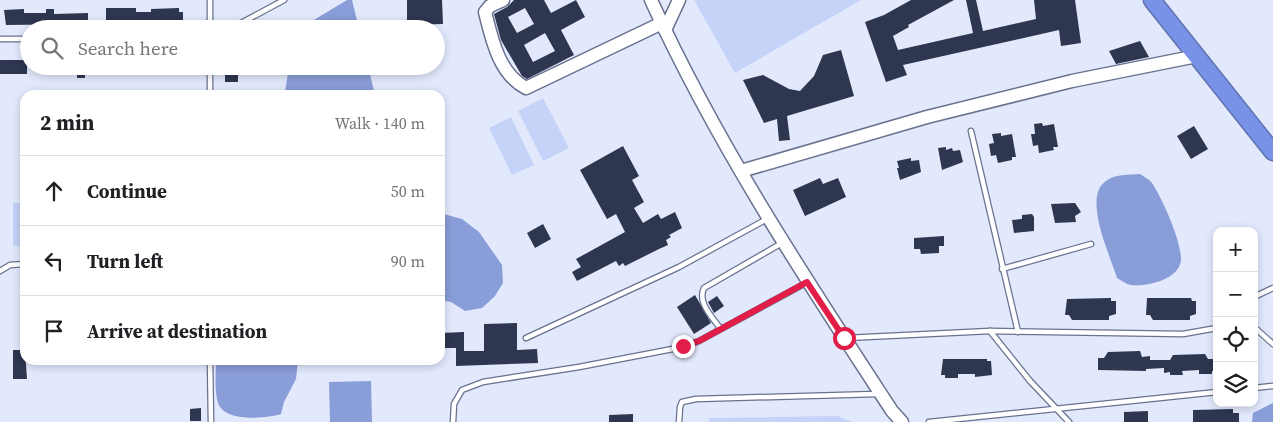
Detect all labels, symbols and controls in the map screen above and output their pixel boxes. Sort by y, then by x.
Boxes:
search box [20,20,445,75]
icon: search [38,34,66,62]
text: Search here [78,35,178,61]
text: 2 min [40,108,95,137]
text: Walk · 140 m [335,112,425,134]
icon: ahead [40,177,68,205]
text: Continue [87,178,167,204]
text: 50 m [391,180,425,202]
map controls [1213,227,1258,407]
button: + [1213,227,1258,272]
icon: left [40,247,68,275]
text: Turn left [87,248,163,274]
text: 90 m [391,250,425,272]
button: − [1213,272,1258,317]
icon: arrive [40,317,68,345]
button: locate [1213,317,1258,362]
text: Arrive at destination [87,318,267,344]
route start [833,327,856,350]
route end [672,335,695,358]
button: layers [1213,362,1258,407]

